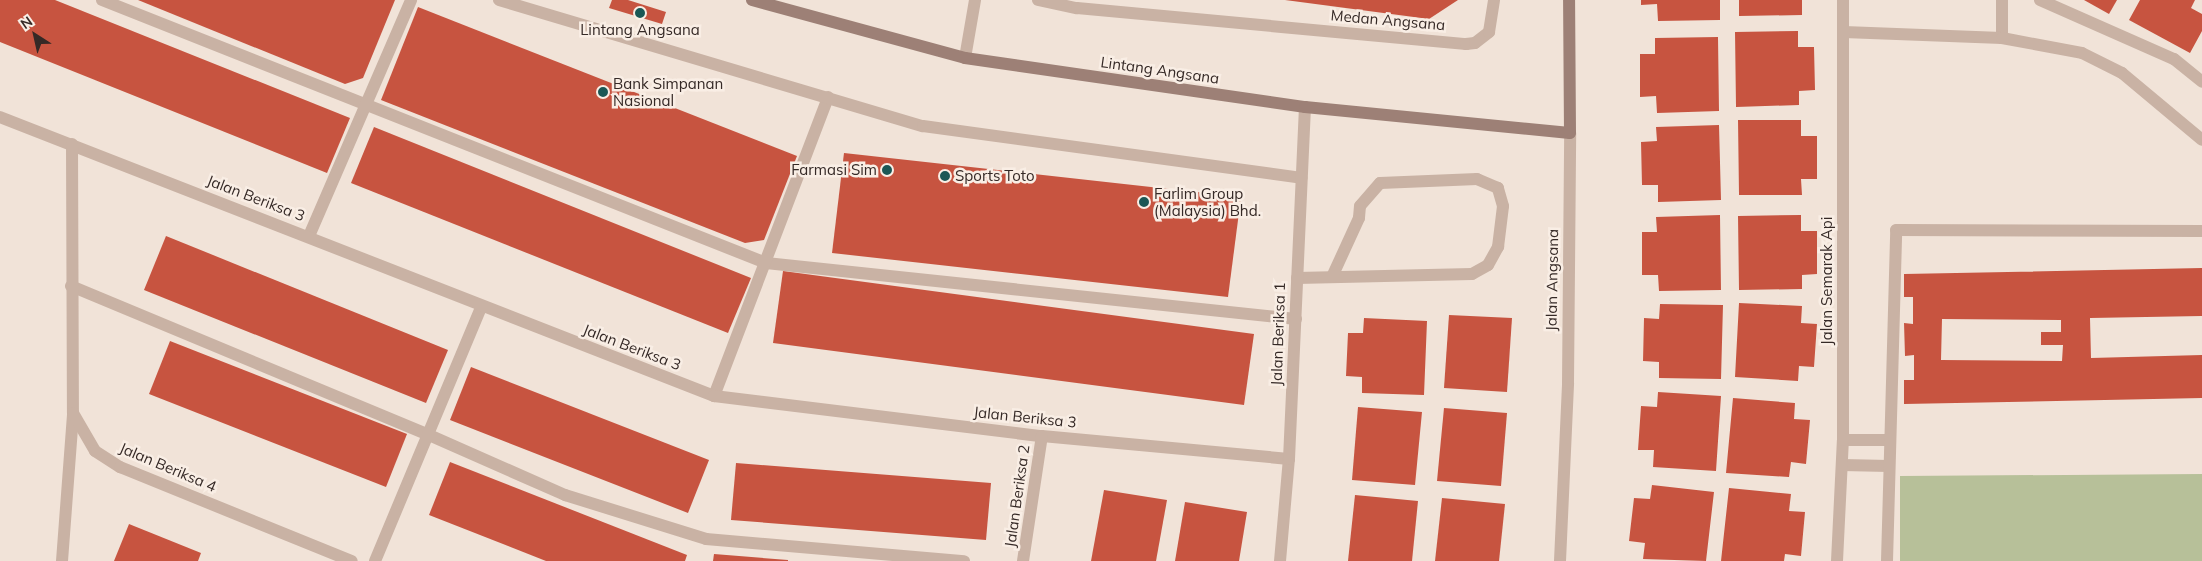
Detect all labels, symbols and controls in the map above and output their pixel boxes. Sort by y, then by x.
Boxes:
street label: Medan Angsana [1330,6,1446,34]
marker: Lintang Angsana [634,7,646,19]
north arrow [10,10,60,60]
text: N [17,12,36,33]
place label: Lintang Angsana [580,21,700,39]
street label: Lintang Angsana [1100,53,1220,87]
place label: Bank Simpanan Nasional [613,74,723,109]
marker: Bank Simpanan Nasional [597,86,609,98]
place label: Farmasi Sim [791,161,877,179]
marker: Farmasi Sim [881,164,893,176]
place label: Sports Toto [955,167,1034,185]
marker: Sports Toto [939,170,951,182]
street label: Jalan Beriksa 3 [204,171,308,225]
place label: Farlim Group (Malaysia) Bhd. [1154,184,1261,219]
marker: Farlim Group (Malaysia) Bhd. [1138,196,1150,208]
street label: Jalan Semarak Api [1818,217,1836,345]
street label: Jalan Angsana [1542,229,1562,331]
street label: Jalan Beriksa 1 [1267,282,1289,386]
street label: Jalan Beriksa 3 [580,320,684,374]
street label: Jalan Beriksa 3 [973,403,1077,431]
street label: Jalan Beriksa 4 [117,438,219,496]
street label: Jalan Beriksa 2 [1001,443,1033,549]

